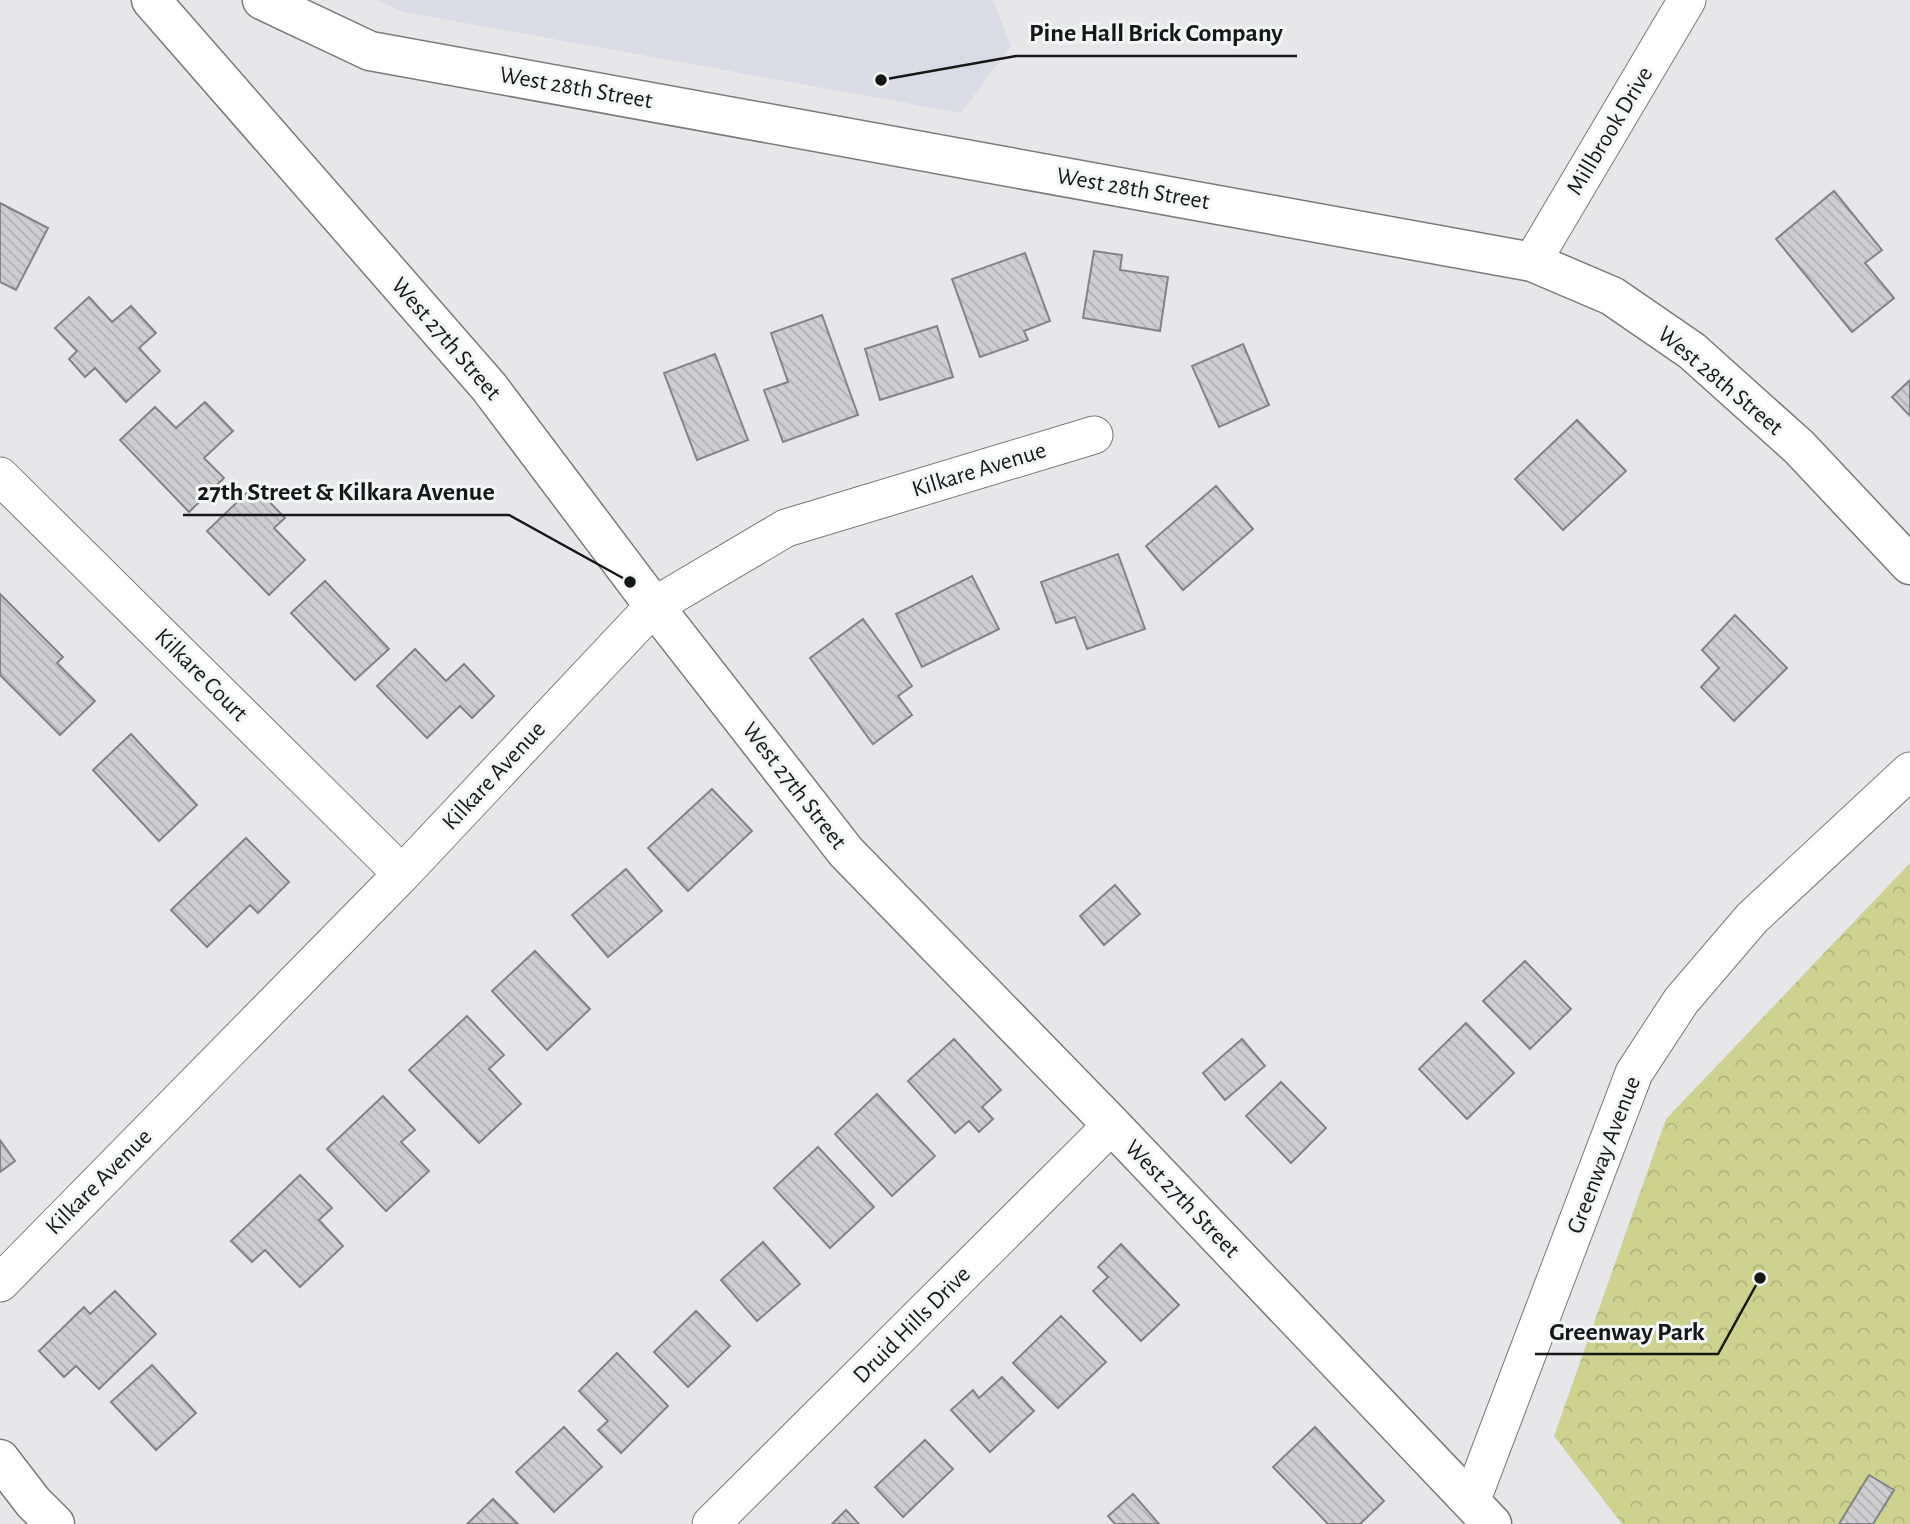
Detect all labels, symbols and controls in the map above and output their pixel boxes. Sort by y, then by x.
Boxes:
callout: Pine Hall Brick Company [1016,9,1297,56]
text: Pine Hall Brick Company [1029,20,1283,46]
street label: West 28th Street [498,63,655,113]
street label: Millbrook Drive [1562,63,1658,199]
street label: West 28th Street [1055,164,1212,214]
street label: West 27th Street [387,273,506,405]
street label: West 28th Street [1653,322,1787,440]
street label: Kilkare Avenue [909,438,1049,502]
callout: 27th Street & Kilkara Avenue [183,468,509,515]
text: 27th Street & Kilkara Avenue [197,479,495,505]
street label: Kilkare Court [150,624,252,726]
street label: Kilkare Avenue [438,717,550,835]
street label: West 27th Street [737,718,851,854]
street label: Greenway Avenue [1563,1073,1645,1237]
street label: Kilkare Avenue [41,1124,157,1240]
street label: West 27th Street [1120,1135,1244,1263]
street label: Druid Hills Drive [849,1262,975,1388]
callout: Greenway Park [1535,1307,1718,1354]
text: Greenway Park [1549,1319,1705,1345]

